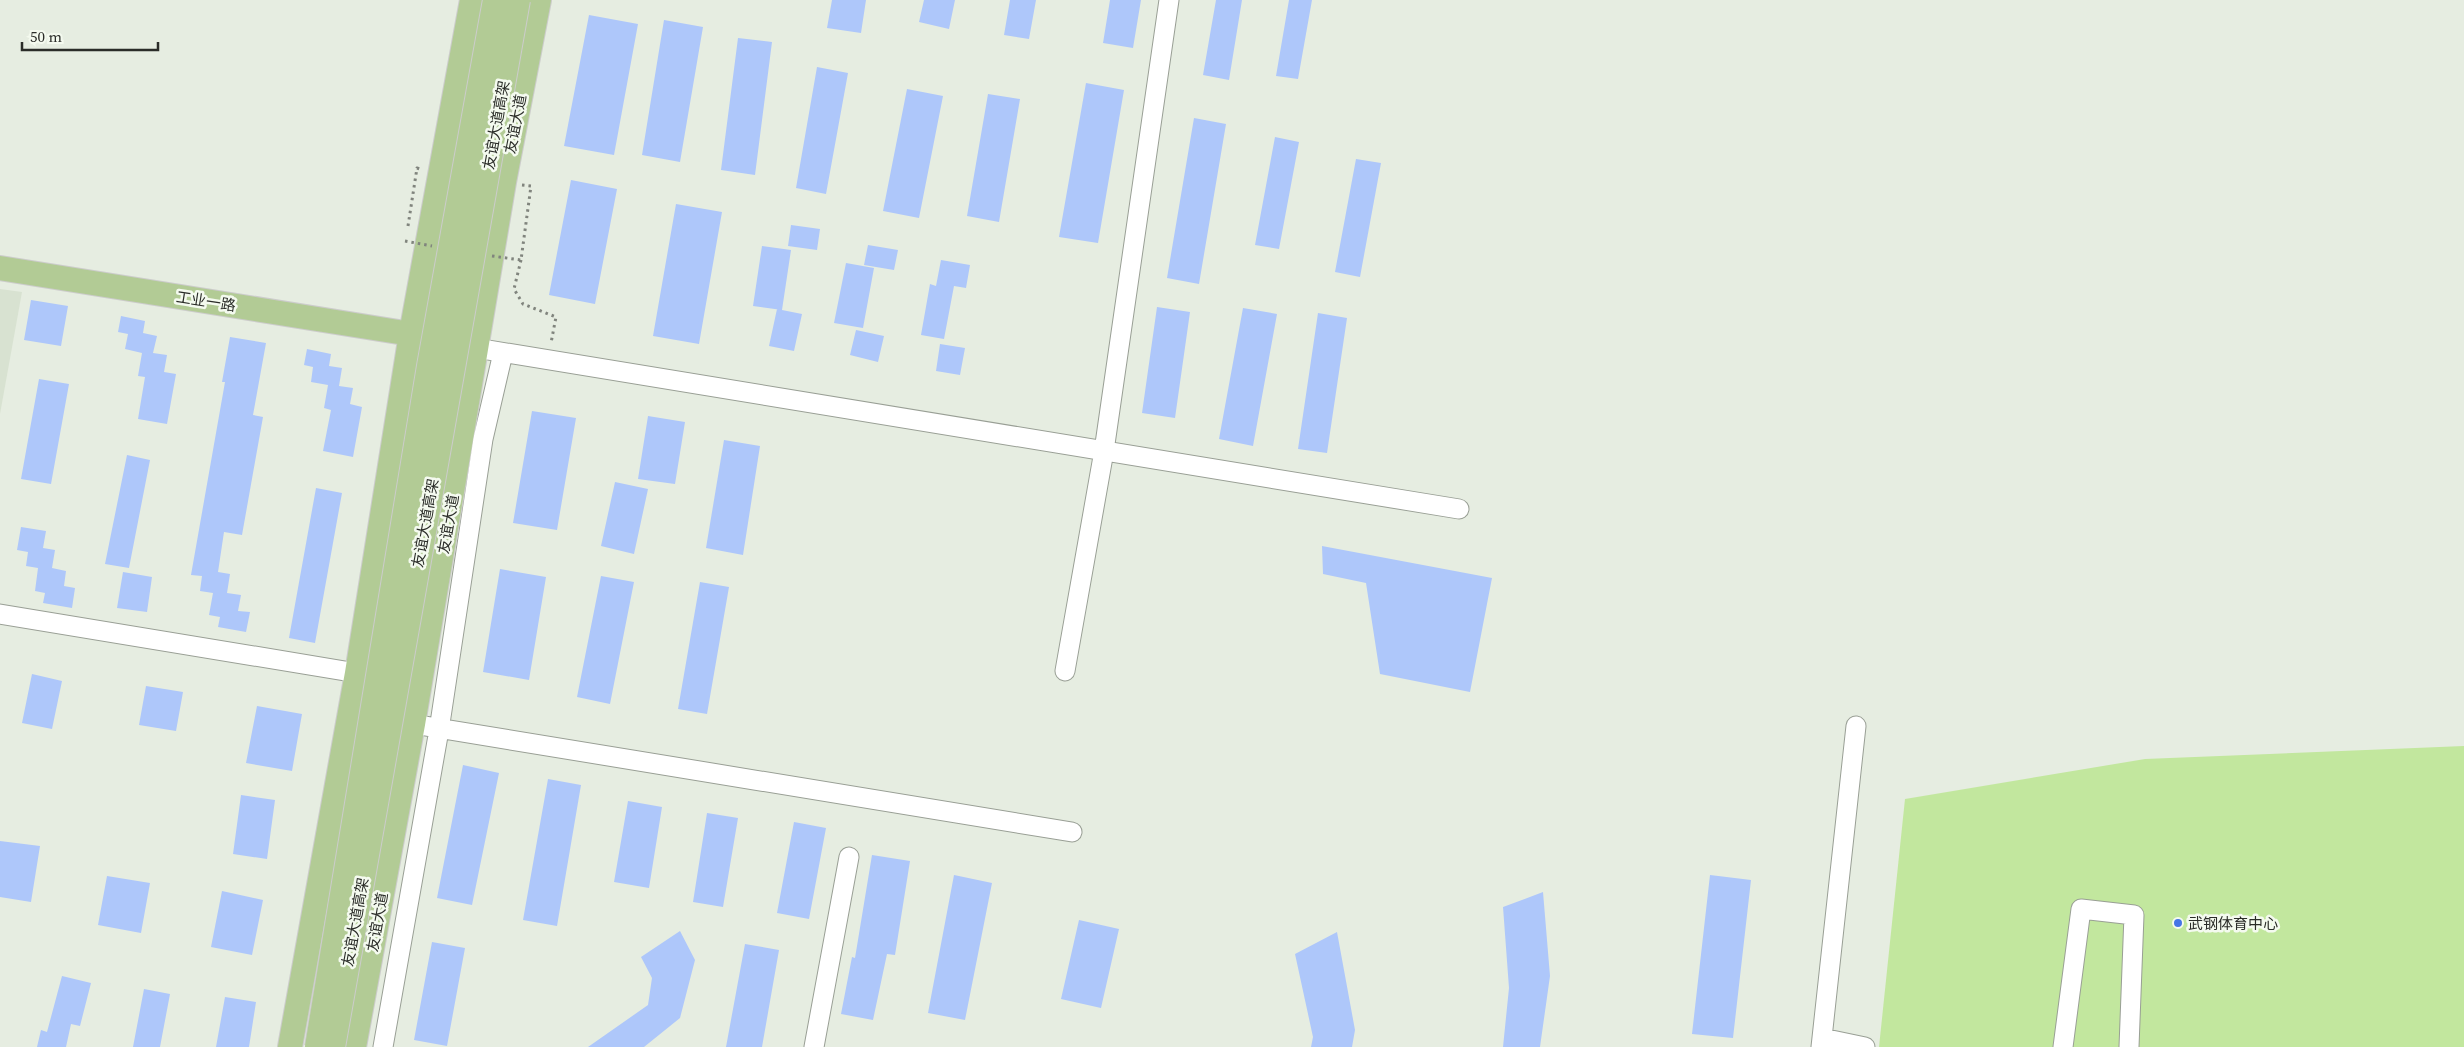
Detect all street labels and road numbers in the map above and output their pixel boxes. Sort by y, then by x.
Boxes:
street label: 友谊大道高架 [478,79,514,171]
street label: 友谊大道 [499,93,531,155]
street label: 工业一路 [175,286,237,316]
street label: 友谊大道高架 [407,477,443,569]
street label: 友谊大道 [432,493,464,555]
street label: 友谊大道高架 [337,876,373,968]
street label: 友谊大道 [361,891,393,953]

